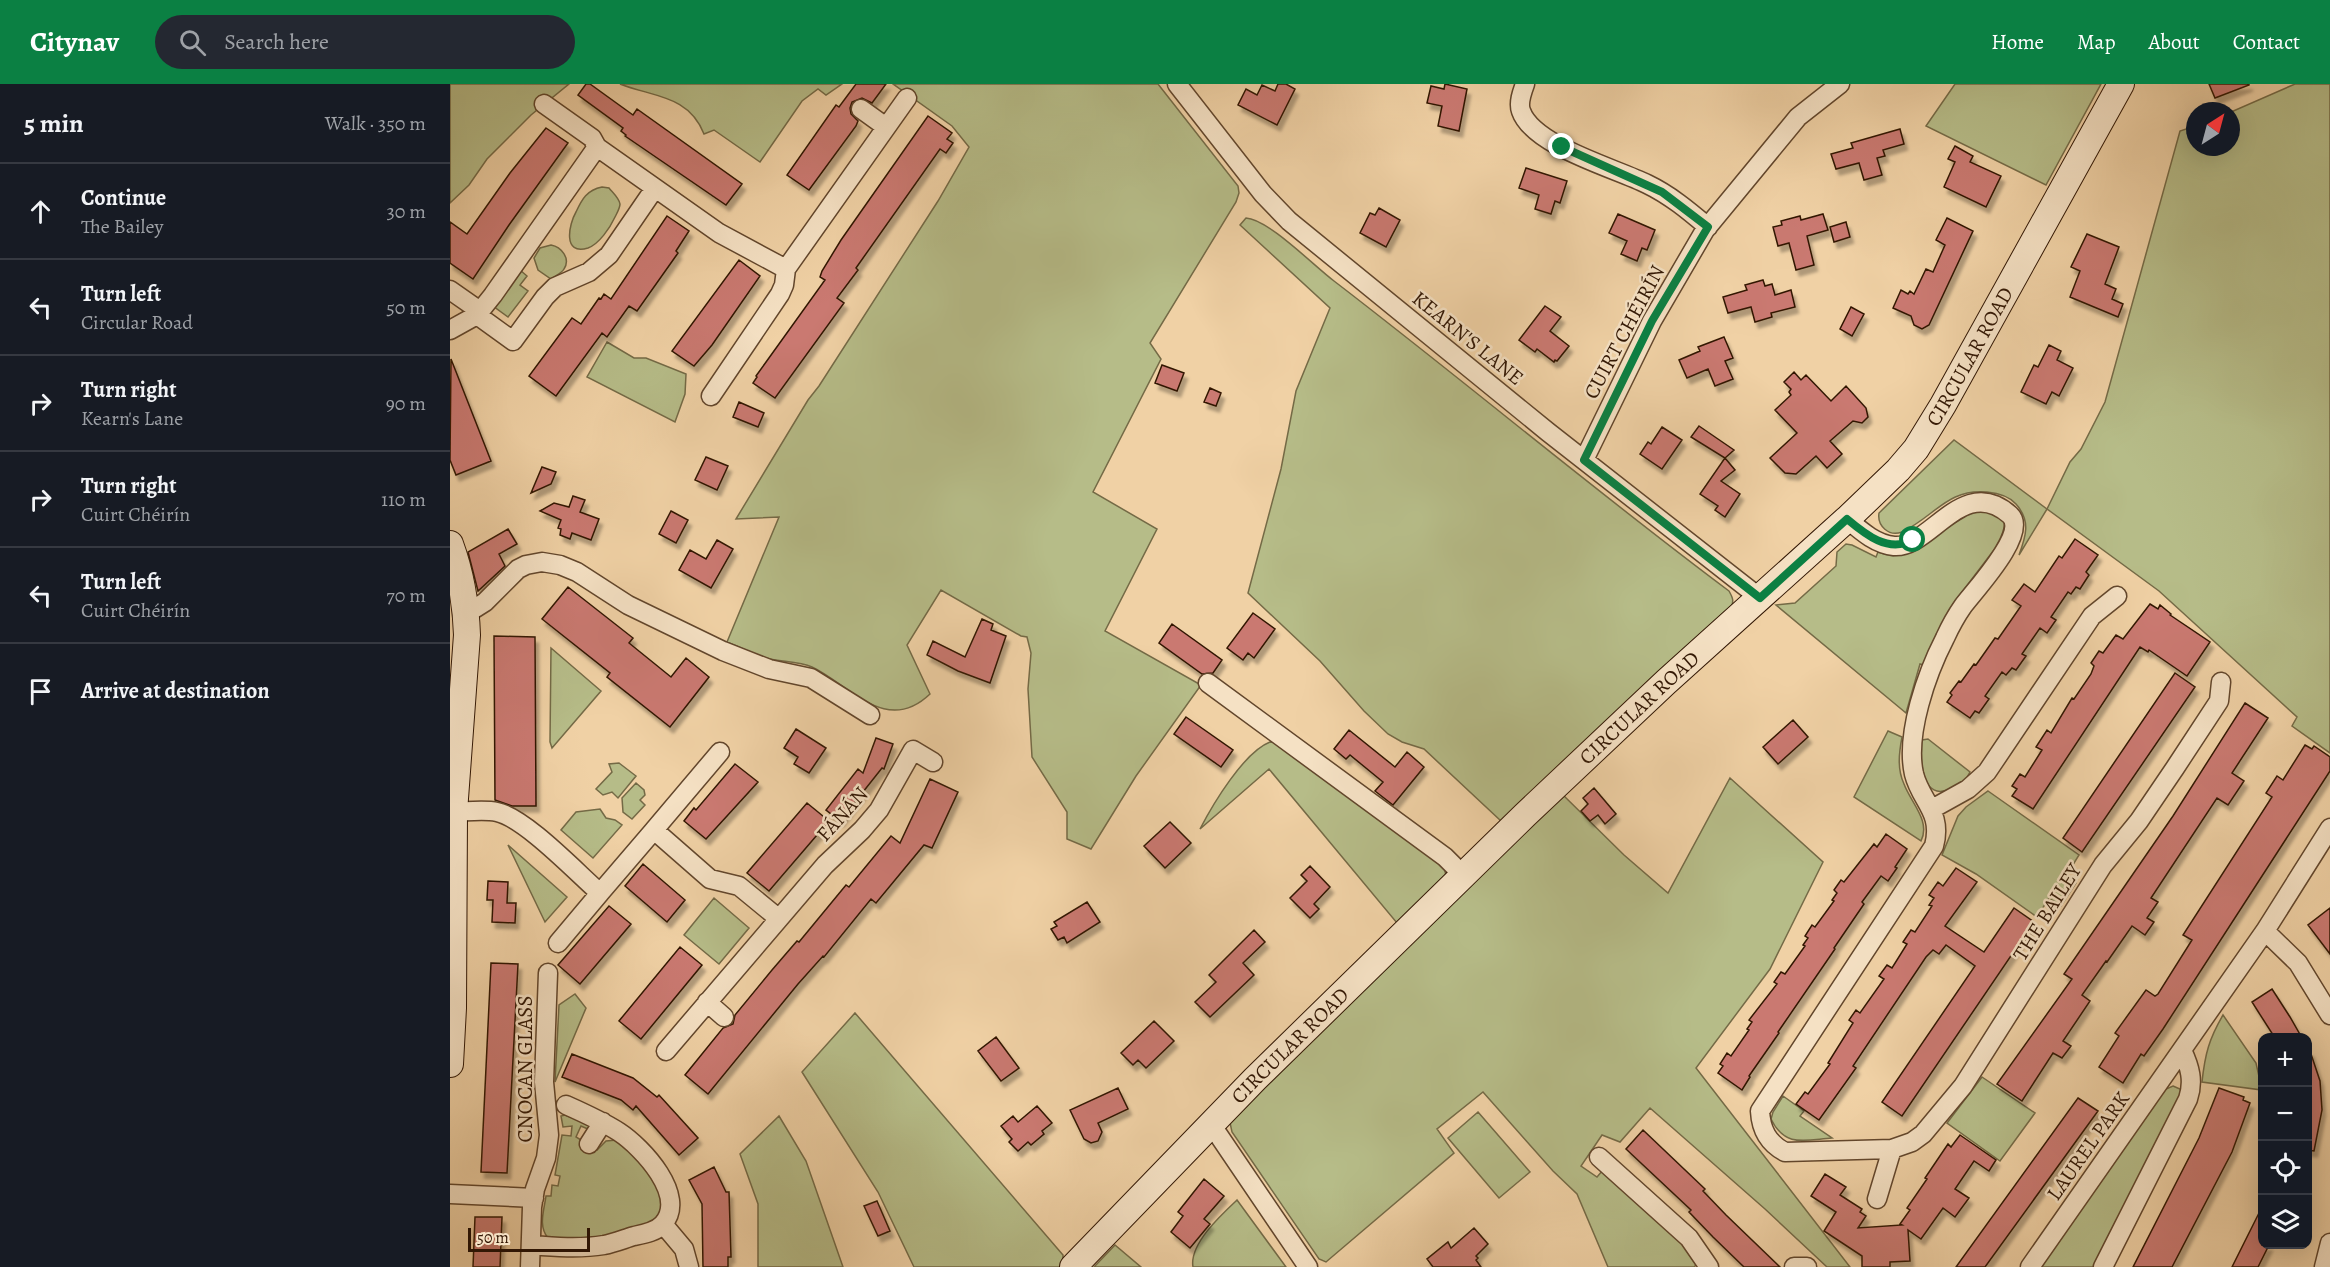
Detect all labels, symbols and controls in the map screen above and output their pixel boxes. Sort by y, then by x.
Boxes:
search box [155,15,575,69]
text: Citynav [30,23,119,61]
icon: search [176,26,209,59]
text: Search here [224,27,329,57]
text: Home [1991,28,2044,56]
text: Map [2077,28,2115,56]
text: About [2148,28,2200,56]
text: Contact [2233,28,2300,56]
north arrow [2186,102,2240,156]
text: 5 min [24,106,84,141]
text: Walk · 350 m [325,110,426,137]
route end [1548,133,1574,159]
text: Continue [81,183,166,213]
icon: ahead [24,195,57,228]
text: 30 m [386,198,426,225]
text: The Bailey [81,213,163,240]
street label: CUIRT CHÉIRÍN [1577,260,1671,404]
text: Turn left [81,279,161,309]
street label: CIRCULAR ROAD [1919,282,2020,431]
street label: KEARN'S LANE [1406,284,1530,392]
icon: left [24,291,57,324]
text: 50 m [386,294,426,321]
text: Circular Road [81,309,193,336]
text: Turn right [81,375,177,405]
icon: right [24,387,57,420]
text: 90 m [386,390,426,417]
text: Kearn's Lane [81,405,183,432]
text: Turn right [81,471,177,501]
icon: right [24,483,57,516]
text: 110 m [381,486,426,513]
text: Cuirt Chéirín [81,501,190,528]
route start [1899,526,1925,552]
text: Turn left [81,567,161,597]
icon: left [24,579,57,612]
text: 70 m [386,582,426,609]
text: Cuirt Chéirín [81,597,190,624]
street label: CIRCULAR ROAD [1573,644,1705,771]
icon: arrive [24,675,57,708]
text: Arrive at destination [81,676,270,706]
street label: FÁNÁN [810,781,874,847]
street label: THE BAILEY [2006,858,2088,966]
street label: CIRCULAR ROAD [1225,981,1355,1110]
street label: CNOCAN GLASS [511,995,539,1143]
map controls [2258,1033,2312,1249]
button: + [2258,1033,2312,1087]
street label: LAUREL PARK [2040,1086,2136,1206]
button: − [2258,1087,2312,1141]
button: locate [2258,1141,2312,1195]
button: layers [2258,1195,2312,1249]
scale bar [468,1225,590,1252]
text: 50 m [477,1227,509,1249]

